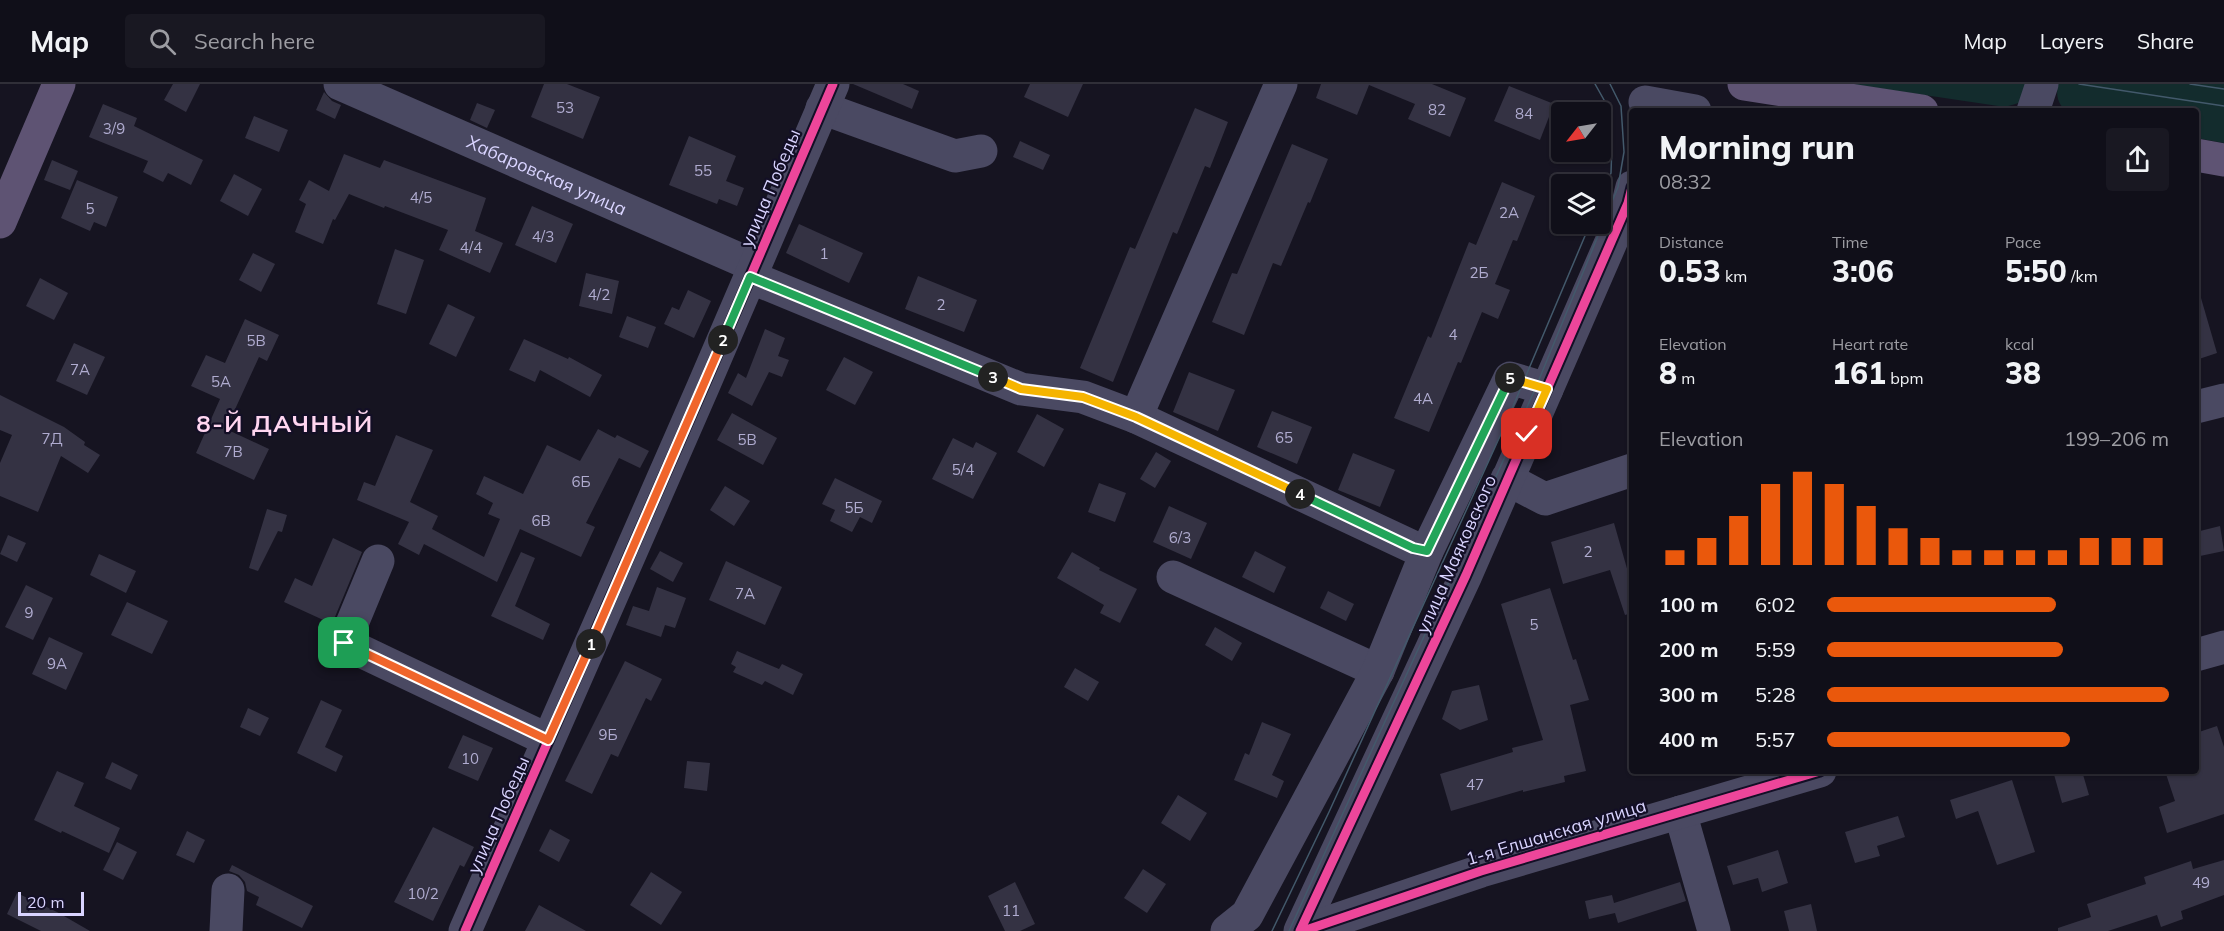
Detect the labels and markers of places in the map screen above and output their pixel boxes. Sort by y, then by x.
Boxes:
pin: 2 [708,325,738,355]
pin: 3 [978,362,1008,392]
pin: 5 [1495,363,1525,393]
pin [1501,408,1552,459]
pin: 4 [1285,479,1315,509]
pin [318,617,369,668]
pin: 1 [576,629,606,659]

